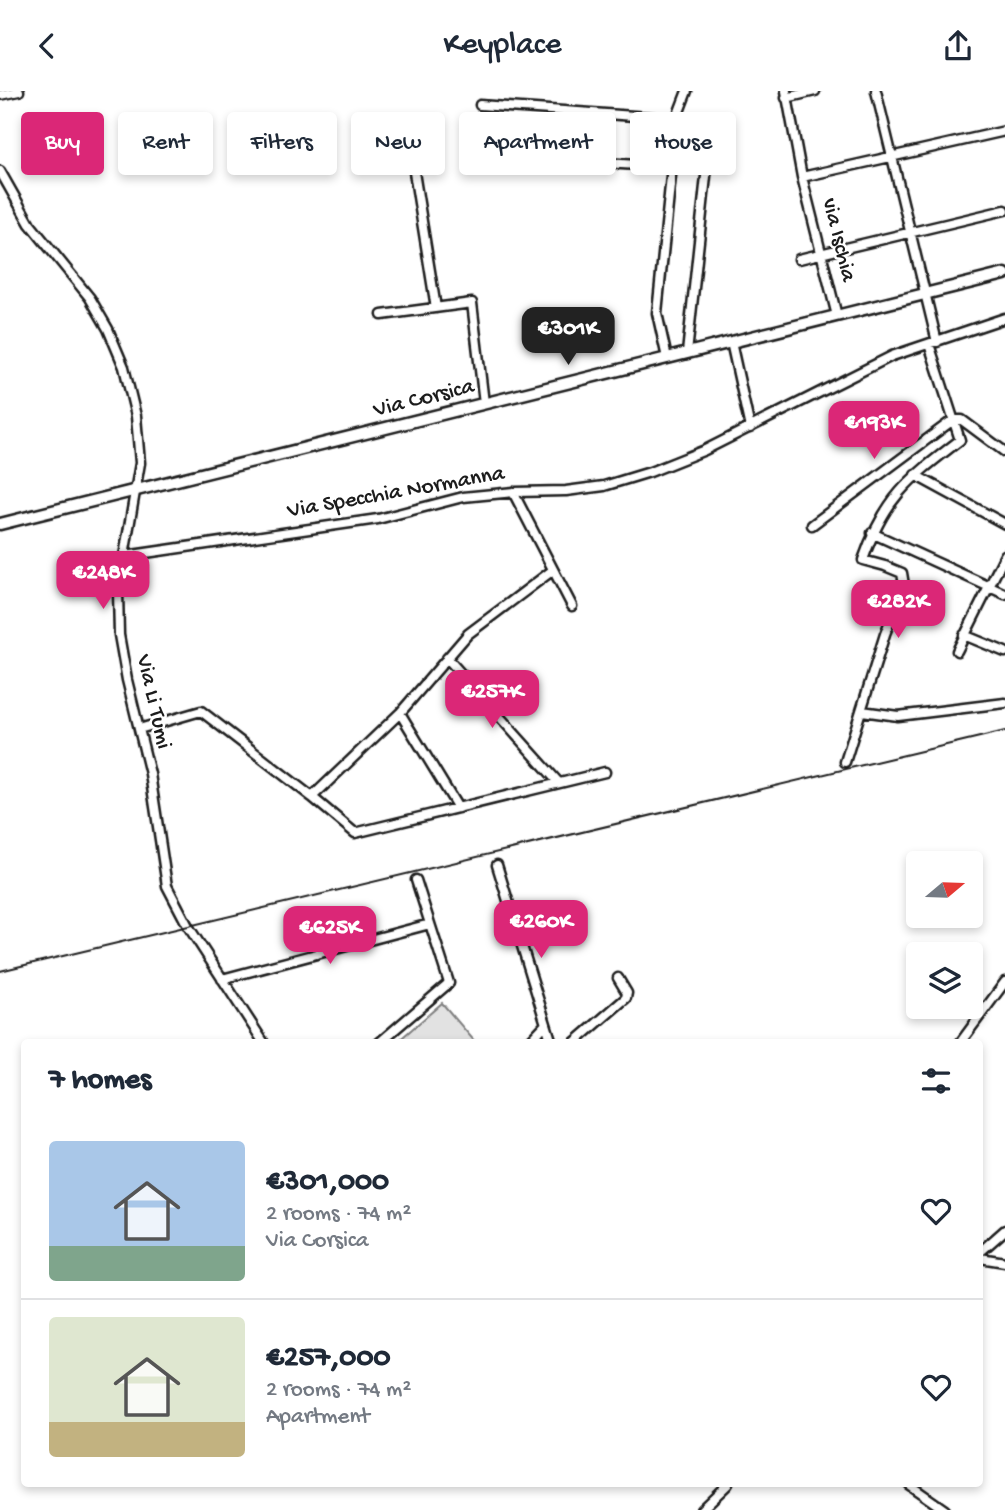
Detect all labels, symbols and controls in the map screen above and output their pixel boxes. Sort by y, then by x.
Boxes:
icon: back [28,27,66,65]
text: Keyplace [444,27,561,65]
icon: share [939,27,977,65]
chip: Buy [21,112,104,175]
chip: Rent [118,112,213,175]
chip: Filters [227,112,337,175]
chip: New [351,112,445,175]
chip: Apartment [459,112,616,175]
chip: House [630,112,736,175]
street label: via Ischia [815,195,862,286]
pin: €301K [519,307,617,367]
text: €301K [538,316,598,343]
street label: Via Corsica [370,373,478,425]
pin: €193K [825,401,923,461]
text: €193K [844,410,904,437]
street label: Via Specchia Normanna [284,460,508,526]
pin: €248K [54,552,152,611]
text: €248K [72,560,134,587]
pin: €282K [849,581,947,640]
text: €282K [867,589,929,616]
street label: Via Li Tumi [129,651,177,752]
pin: €257K [443,671,541,730]
text: €257K [461,679,523,706]
north arrow [906,851,984,927]
map controls [906,851,983,1019]
pin: €260K [492,901,590,960]
pin: €625K [281,907,379,966]
text: €260K [510,909,572,936]
text: €625K [299,915,361,942]
button: layers [906,942,983,1019]
icon: filters [917,1062,955,1100]
text: 7 homes [49,1064,151,1099]
text: €301,000 [266,1166,389,1201]
icon: home [105,1169,189,1253]
icon: heart [917,1192,955,1230]
text: 2 rooms · 74 m² [266,1201,411,1228]
text: Via Corsica [266,1228,369,1255]
text: €257,000 [266,1342,390,1377]
icon: home [105,1345,189,1429]
icon: heart [917,1368,955,1406]
text: 2 rooms · 74 m² [266,1377,411,1404]
text: Apartment [266,1404,370,1431]

